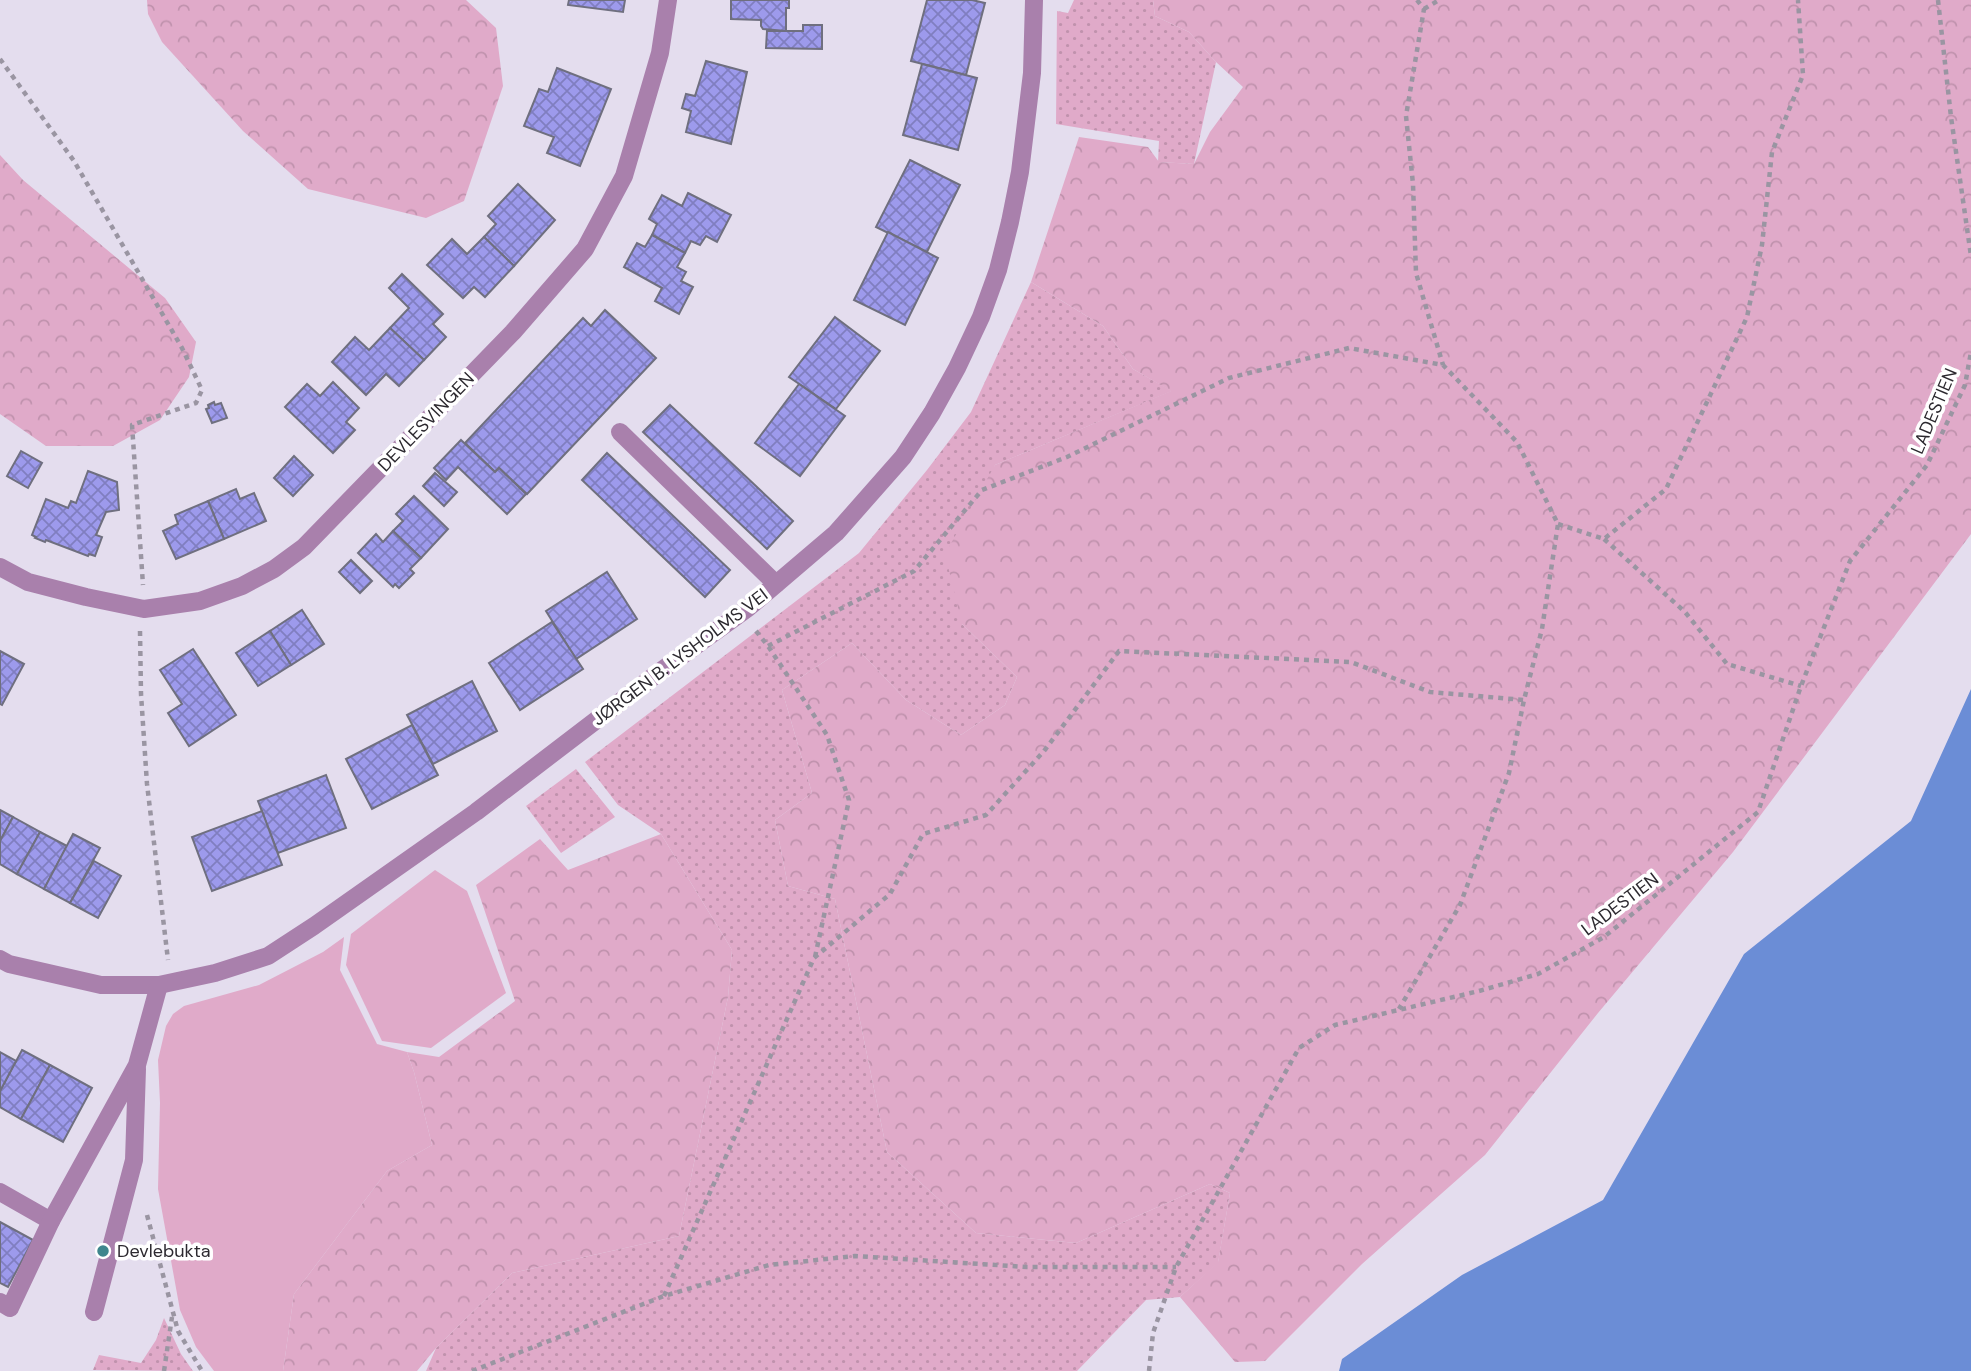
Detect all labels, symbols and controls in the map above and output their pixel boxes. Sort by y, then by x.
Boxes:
street label: LADESTIEN [1905,364,1963,458]
street label: DEVLESVINGEN [372,367,480,477]
street label: JØRGEN B. LYSHOLMS VEI [587,583,773,731]
street label: LADESTIEN [1576,867,1664,941]
place label: Devlebukta [117,1239,210,1263]
marker: Devlebukta [95,1243,111,1259]

